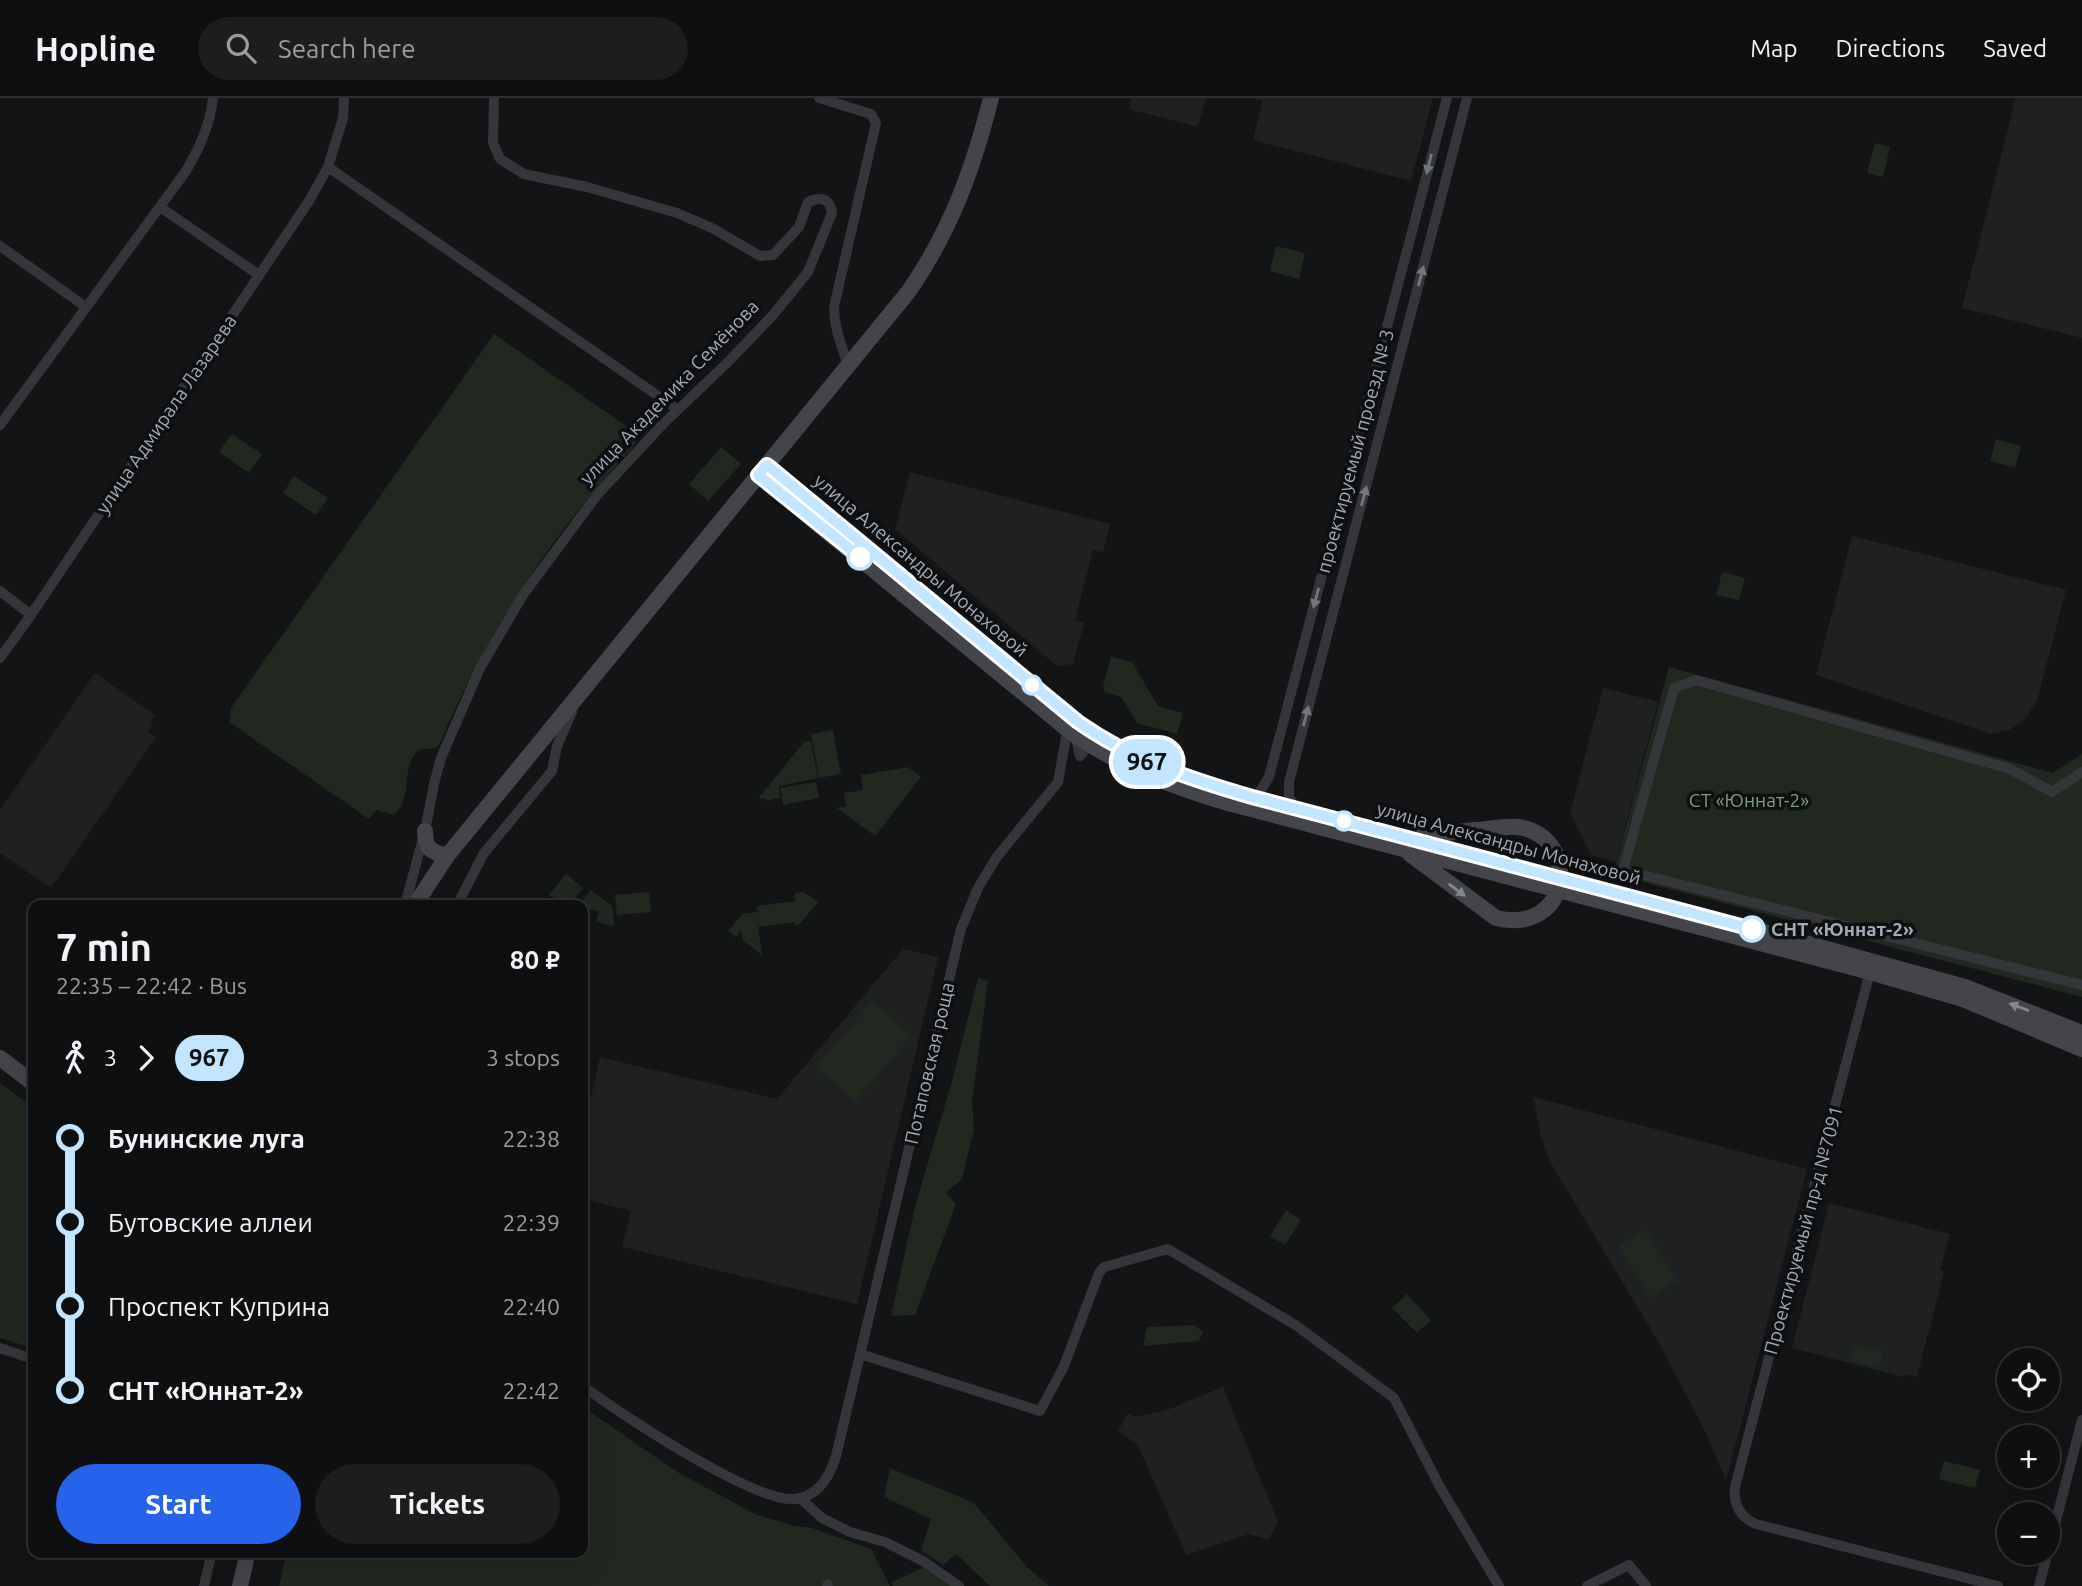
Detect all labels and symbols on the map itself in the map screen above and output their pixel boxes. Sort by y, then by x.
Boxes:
one-way arrow [1424,154,1434,175]
one-way arrow [1416,265,1427,287]
street label: улица Академика Семёнова [575,295,763,489]
street label: улица Адмирала Лазарева [91,310,241,518]
street label: проектируемый проезд № 3 [1312,327,1398,575]
street label: улица Александры Монаховой [810,469,1032,661]
one-way arrow [1359,485,1369,506]
unlabelled marker [847,544,873,570]
one-way arrow [1310,587,1321,609]
unlabelled marker [1022,675,1042,695]
one-way arrow [1301,705,1312,727]
line badge: 967 [1107,739,1187,785]
park label: СТ «Юннат-2» [1689,789,1809,811]
street label: улица Александры Монаховой [1375,797,1643,889]
unlabelled marker [1334,811,1354,831]
one-way arrow [1447,882,1465,897]
marker: СНТ «Юннат-2» [1739,916,1765,942]
place label: СНТ «Юннат-2» [1771,918,1914,940]
street label: Потаповская роща [900,980,958,1146]
one-way arrow [2008,1002,2029,1013]
street label: Проектируемый пр-д №7091 [1759,1103,1847,1357]

